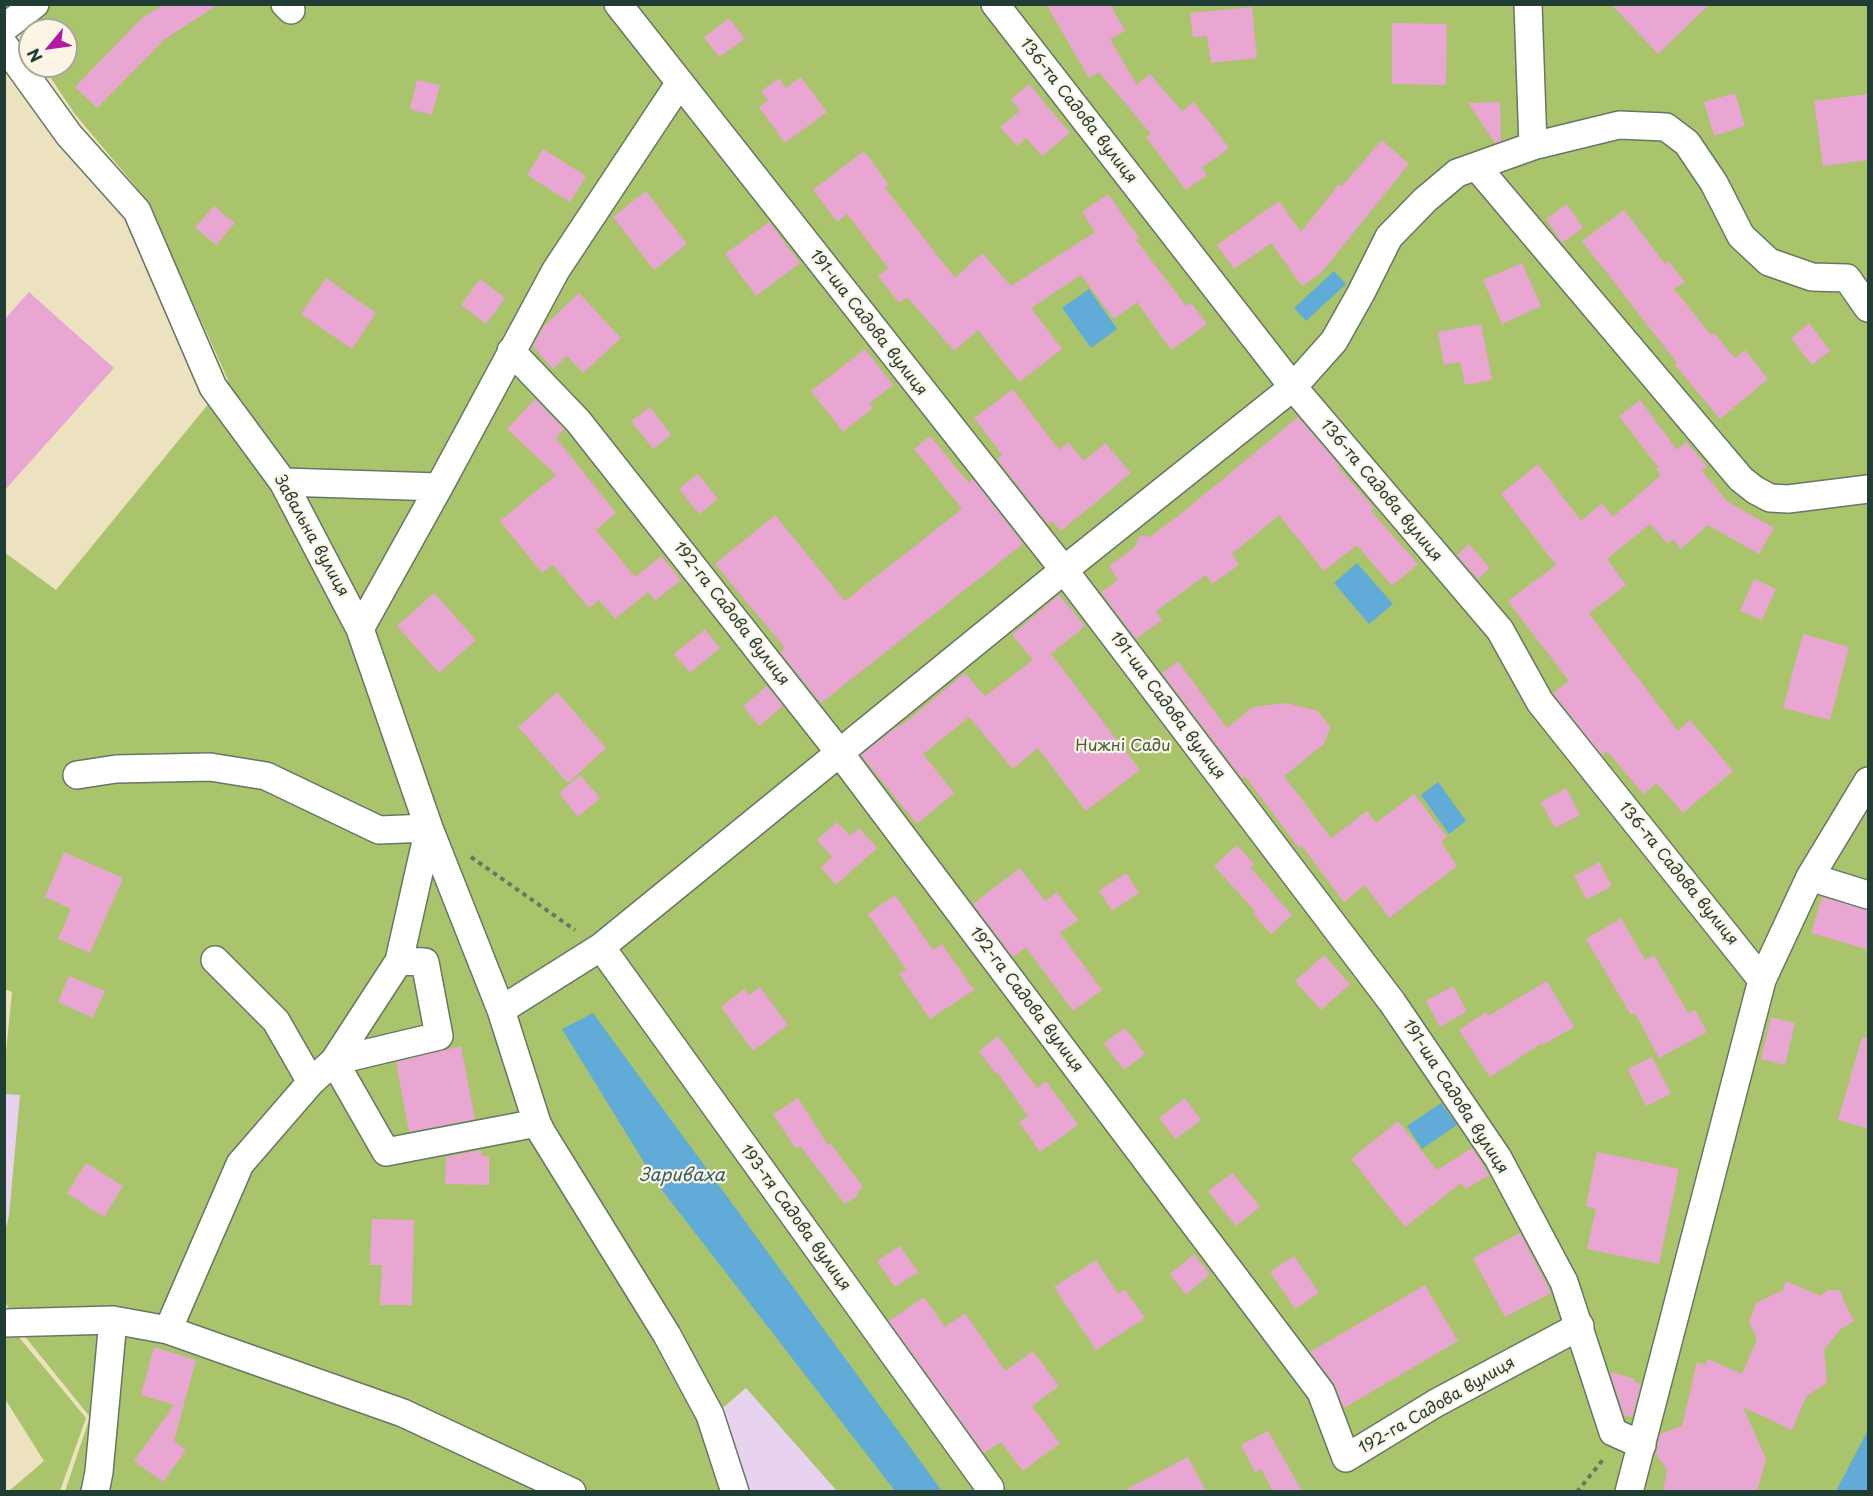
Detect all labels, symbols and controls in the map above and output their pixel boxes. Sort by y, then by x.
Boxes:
north arrow [18,18,78,78]
street label: 136-та Садова вулиця [1015,35,1141,187]
text: N [20,44,48,67]
street label: 191-ша Садова вулиця [805,246,931,400]
street label: 136-та Садова вулиця [1316,416,1446,566]
street label: Завальна вулиця [270,472,352,600]
street label: 192-га Садова вулиця [669,538,793,690]
street label: 191-ша Садова вулиця [1105,628,1229,784]
park label: Нижні Сади [1075,737,1171,757]
street label: 136-та Садова вулиця [1614,798,1742,950]
street label: 192-га Садова вулиця [965,923,1087,1077]
street label: 191-ша Садова вулиця [1398,1016,1512,1178]
street label: 193-тя Садова вулиця [736,1141,854,1295]
water label: Зариваха [639,1165,725,1187]
street label: 192-га Садова вулиця [1355,1353,1519,1459]

